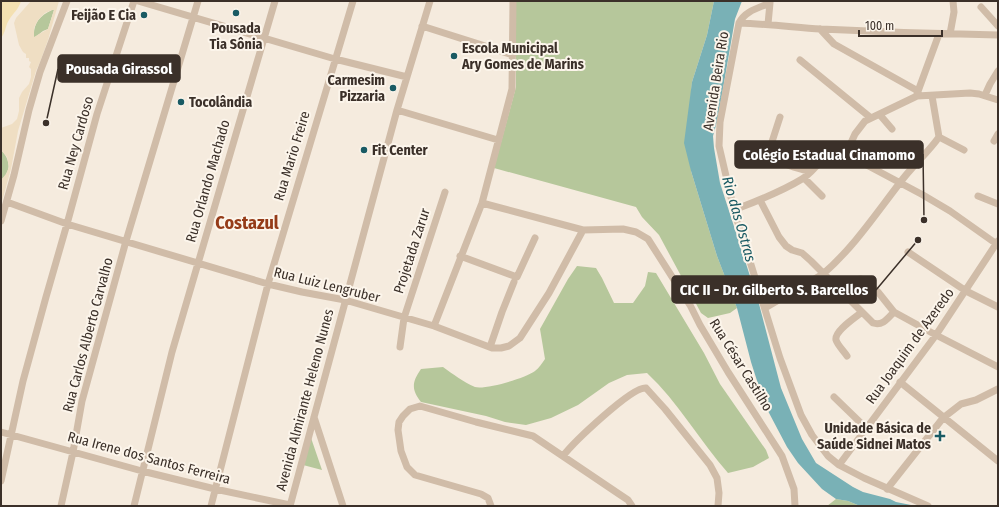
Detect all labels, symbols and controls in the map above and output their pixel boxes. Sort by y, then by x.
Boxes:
place label: Feijão E Cia [71,7,136,24]
marker: Pousada Tia Sônia [231,8,241,18]
marker: Feijão E Cia [139,10,149,20]
scale bar [859,12,942,38]
text: 100 m [865,19,894,33]
place label: Pousada Tia Sônia [209,20,263,53]
street label: Avenida Beira Rio [700,30,732,132]
place label: Escola Municipal Ary Gomes de Marins [461,40,584,73]
marker: Escola Municipal Ary Gomes de Marins [449,51,459,61]
callout: Pousada Girassol [58,55,180,82]
text: Pousada Girassol [66,60,173,78]
place label: Carmesim Pizzaria [328,72,385,105]
marker: Carmesim Pizzaria [388,83,398,93]
street label: Rua Ney Cardoso [55,94,97,192]
place label: Tocolândia [189,94,252,111]
marker: Tocolândia [176,97,186,107]
street label: Rua Mario Freire [270,109,314,203]
street label: Rua Orlando Machado [182,118,234,244]
callout: Colégio Estadual Cinamomo [735,141,923,168]
place label: Fit Center [372,142,429,159]
marker: Fit Center [359,145,369,155]
text: Colégio Estadual Cinamomo [743,146,915,164]
water label: Rio das Ostras [718,174,760,265]
street label: Projetada Zarur [390,206,434,296]
district label: Costazul [215,212,279,234]
street label: Rua Carlos Alberto Carvalho [59,256,117,414]
street label: Rua Luiz Lengruber [272,264,382,306]
callout: CIC II - Dr. Gilberto S. Barcellos [672,276,876,303]
text: CIC II - Dr. Gilberto S. Barcellos [680,281,869,299]
street label: Rua Joaquim de Azeredo [862,285,958,407]
street label: Avenida Almirante Heleno Nunes [272,307,338,493]
street label: Rua César Castilho [706,316,776,414]
place label: Unidade Básica de Saúde Sidnei Matos [817,420,931,453]
street label: Rua Irene dos Santos Ferreira [66,428,232,488]
marker: Unidade Básica de Saúde Sidnei Matos [934,430,946,442]

